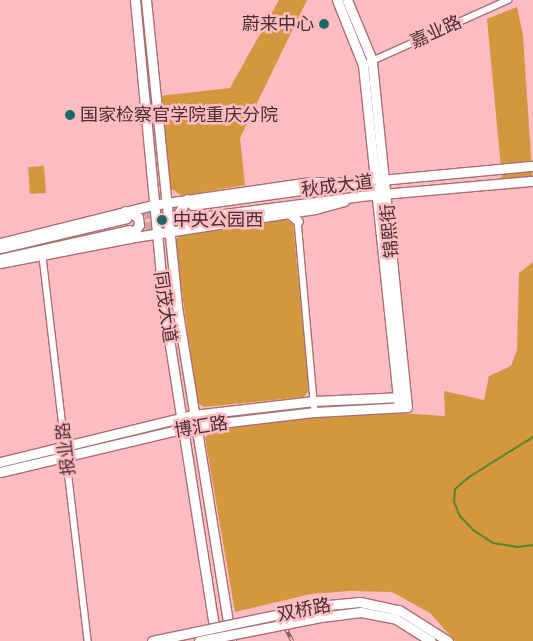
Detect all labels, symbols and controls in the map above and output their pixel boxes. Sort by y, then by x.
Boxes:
street label: 嘉业路 [407,11,465,53]
place label: 蔚来中心 [242,13,314,35]
marker: 蔚来中心 [318,18,330,30]
place label: 国家检察官学院重庆分院 [80,104,278,126]
marker: 国家检察官学院重庆分院 [64,109,76,121]
street label: 秋成大道 [300,171,374,201]
street label: 锦熙街 [377,203,403,259]
place label: 中央公园西 [173,209,263,231]
marker: 中央公园西 [155,213,169,227]
street label: 同茂大道 [149,270,181,344]
street label: 博汇路 [173,412,229,442]
street label: 报业路 [52,421,80,477]
street label: 双桥路 [275,594,333,626]

